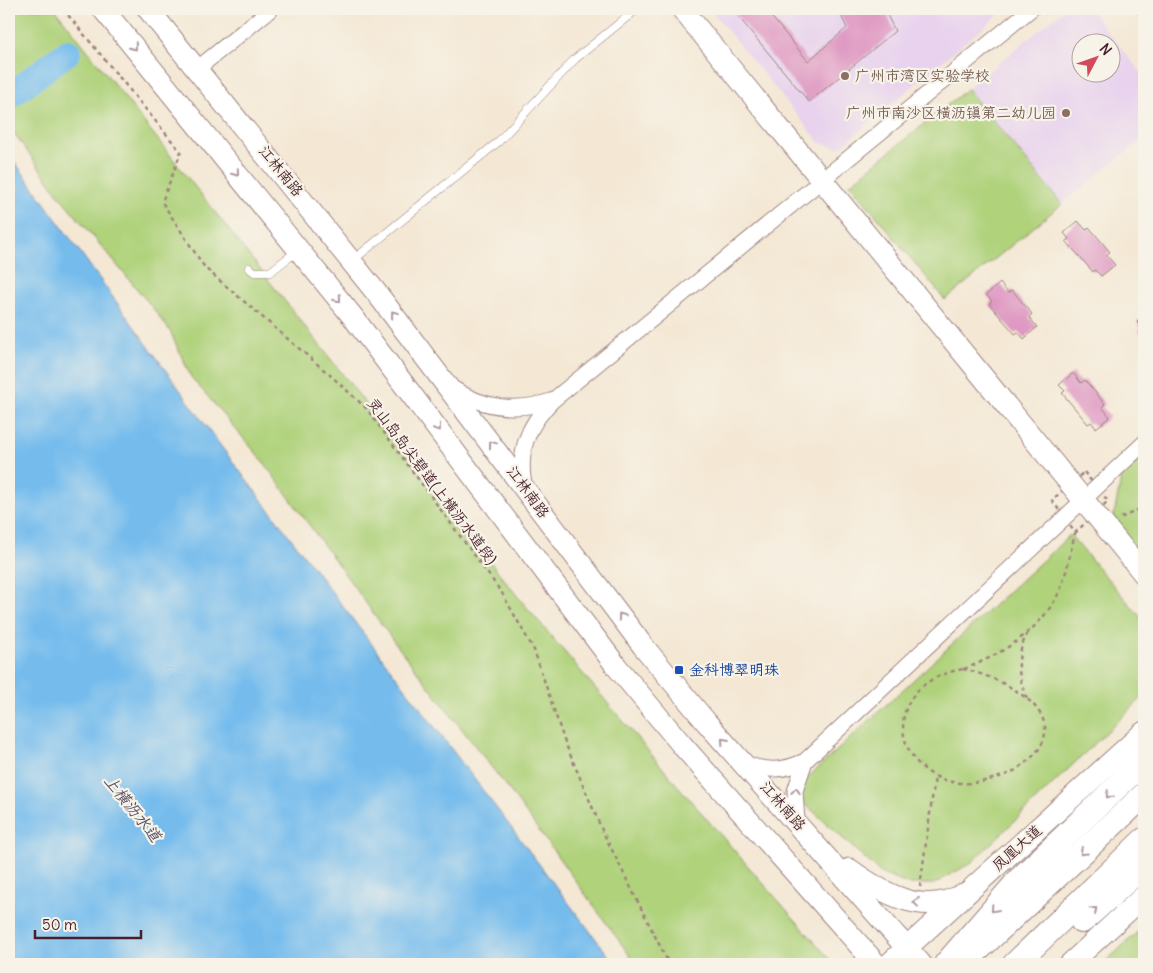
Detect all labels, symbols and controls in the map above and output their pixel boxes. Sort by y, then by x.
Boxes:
north arrow [1070,32,1120,82]
text: N [1096,40,1116,59]
one-way arrow [128,41,137,50]
place label: 广州市湾区实验学校 [855,66,990,85]
marker: 广州市湾区实验学校 [839,70,851,82]
place label: 广州市南沙区横沥镇第二幼儿园 [846,103,1056,122]
marker: 广州市南沙区横沥镇第二幼儿园 [1060,107,1072,119]
street label: 江林南路 [255,141,308,200]
one-way arrow [231,167,239,176]
one-way arrow [333,293,341,302]
one-way arrow [391,311,399,320]
street label: 灵山岛岛尖碧道(上横沥水道段) [363,393,501,568]
one-way arrow [432,422,441,432]
one-way arrow [490,441,498,450]
street label: 江林南路 [503,462,554,522]
one-way arrow [618,613,626,622]
place label: 金科博翠明珠 [689,660,779,679]
marker: 金科博翠明珠 [673,664,685,676]
one-way arrow [721,738,730,747]
water label: 上横沥水道 [100,771,167,847]
street label: 江林南路 [757,777,810,835]
one-way arrow [790,787,801,795]
one-way arrow [1106,789,1115,798]
street label: 凤凰大道 [988,820,1045,875]
one-way arrow [1079,846,1088,855]
one-way arrow [912,897,920,908]
one-way arrow [991,904,1000,913]
one-way arrow [1089,907,1098,916]
scale bar [35,908,141,940]
text: 50 m [42,915,77,934]

